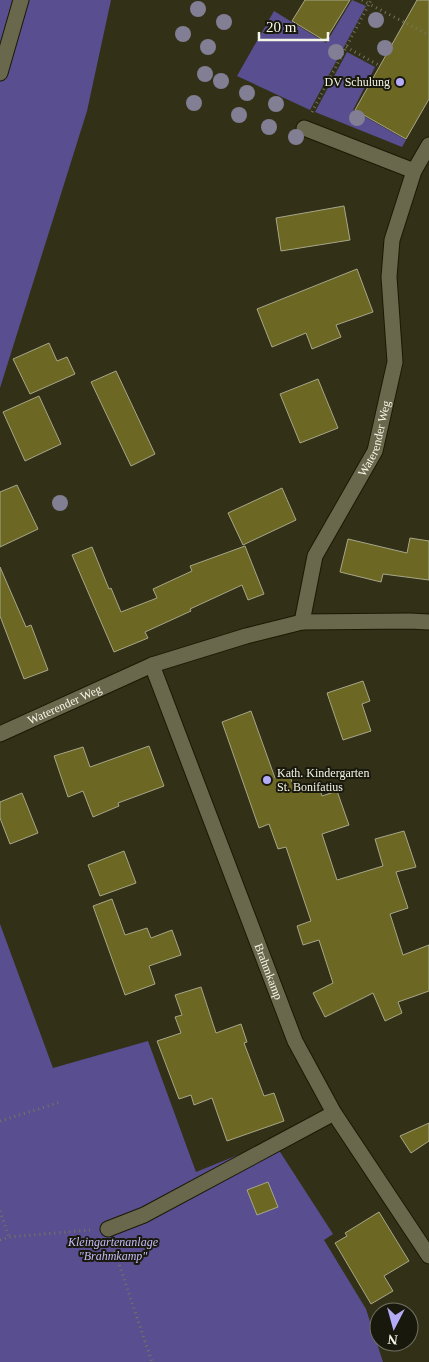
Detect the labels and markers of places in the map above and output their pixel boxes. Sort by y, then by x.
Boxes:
place label: DV Schulung [325,75,390,89]
marker: DV Schulung [394,76,406,88]
place label: Kath. Kindergarten St. Bonifatius [277,766,369,794]
marker: Kath. Kindergarten St. Bonifatius [261,774,273,786]

